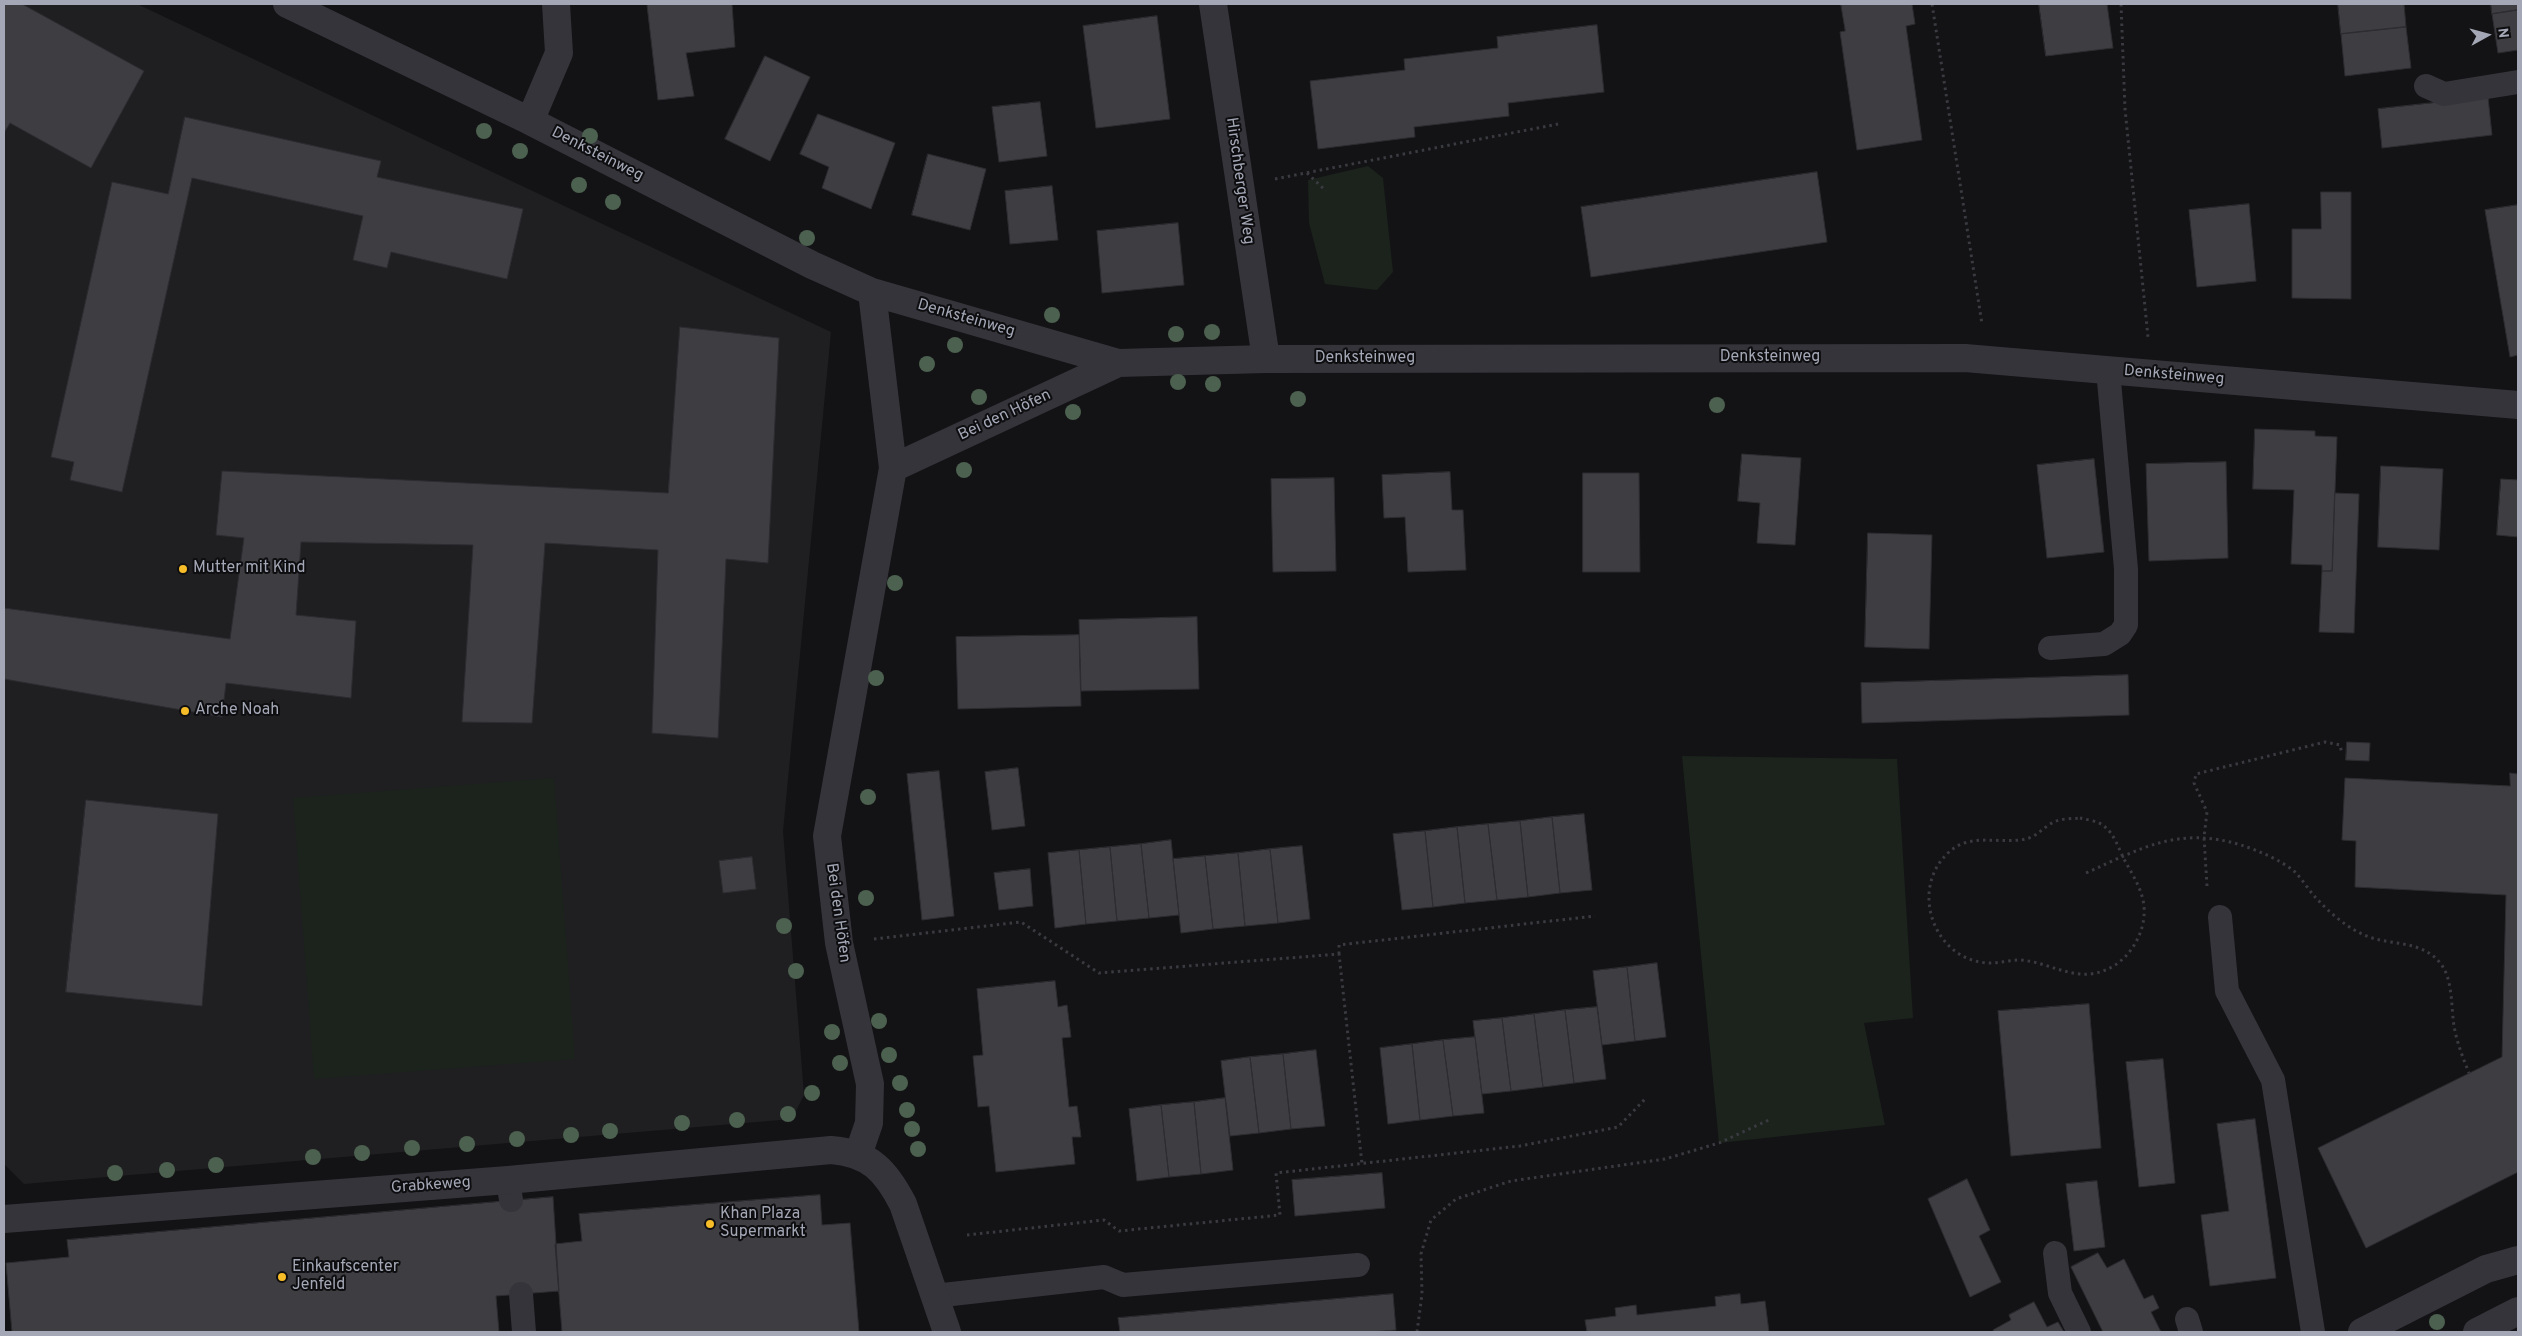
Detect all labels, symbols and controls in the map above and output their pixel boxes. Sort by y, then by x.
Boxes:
north arrow [2462,10,2512,60]
text: N [2493,27,2511,39]
street label: Hirschberger Weg [1221,116,1257,246]
street label: Denksteinweg [548,124,646,186]
street label: Denksteinweg [915,296,1017,342]
street label: Denksteinweg [1720,348,1820,368]
street label: Denksteinweg [1315,349,1415,369]
street label: Denksteinweg [2123,362,2225,390]
street label: Bei den Höfen [955,386,1055,446]
place label: Mutter mit Kind [193,559,306,579]
marker: Mutter mit Kind [177,563,189,575]
place label: Arche Noah [195,701,279,721]
marker: Arche Noah [179,705,191,717]
street label: Bei den Höfen [821,862,853,964]
street label: Grabkeweg [390,1174,472,1198]
place label: Khan Plaza Supermarkt [720,1205,806,1243]
marker: Khan Plaza Supermarkt [704,1218,716,1230]
place label: Einkaufscenter Jenfeld [292,1258,399,1296]
marker: Einkaufscenter Jenfeld [276,1271,288,1283]

